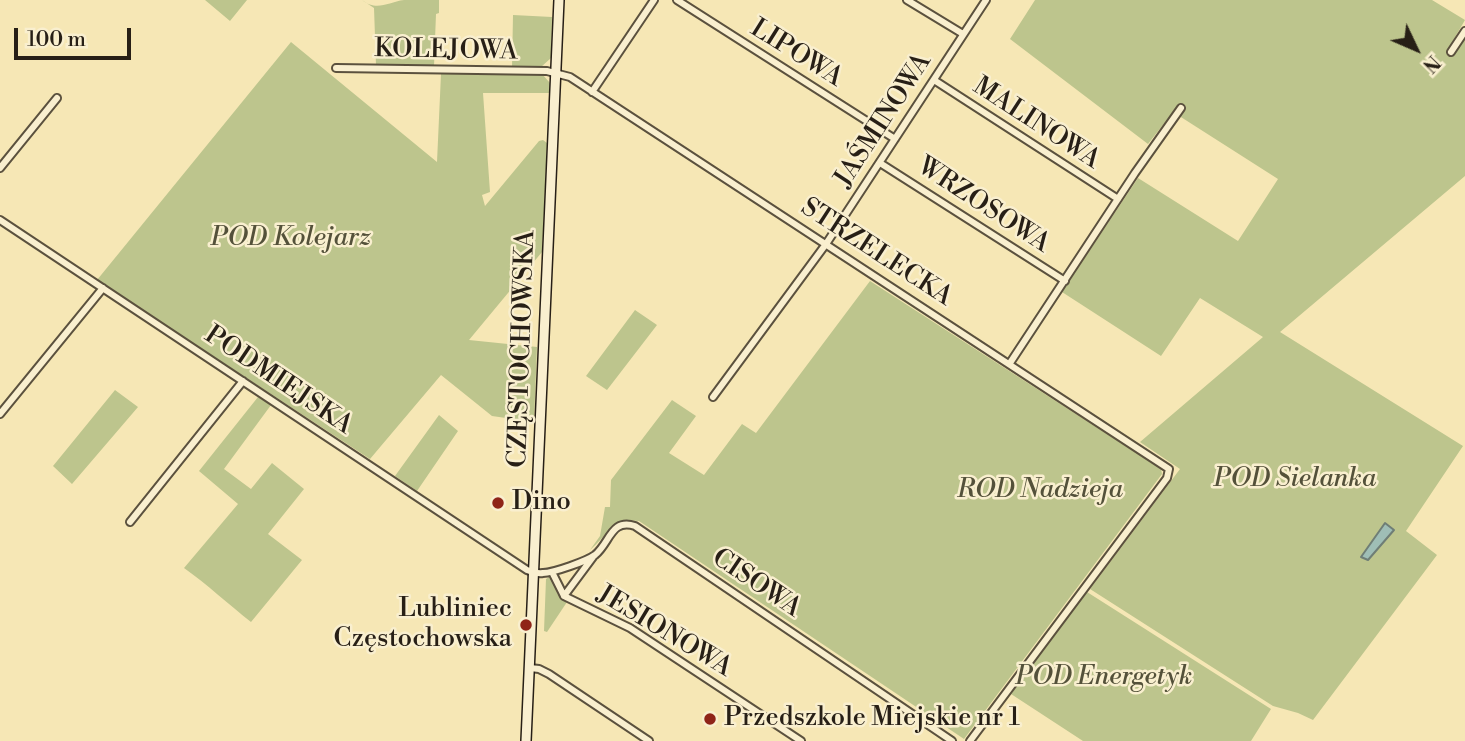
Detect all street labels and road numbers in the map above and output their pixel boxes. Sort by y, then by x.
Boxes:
street label: LIPOWA [744,13,848,95]
street label: KOLEJOWA [374,34,518,68]
street label: JAŚMINOWA [829,48,939,194]
street label: MALINOWA [967,71,1105,177]
street label: WRZOSOWA [911,152,1055,260]
street label: STRZELECKA [794,192,958,314]
street label: CZĘSTOCHOWSKA [503,230,543,468]
street label: PODMIEJSKA [198,320,358,442]
street label: CISOWA [706,543,806,625]
street label: JESIONOWA [591,580,737,684]

